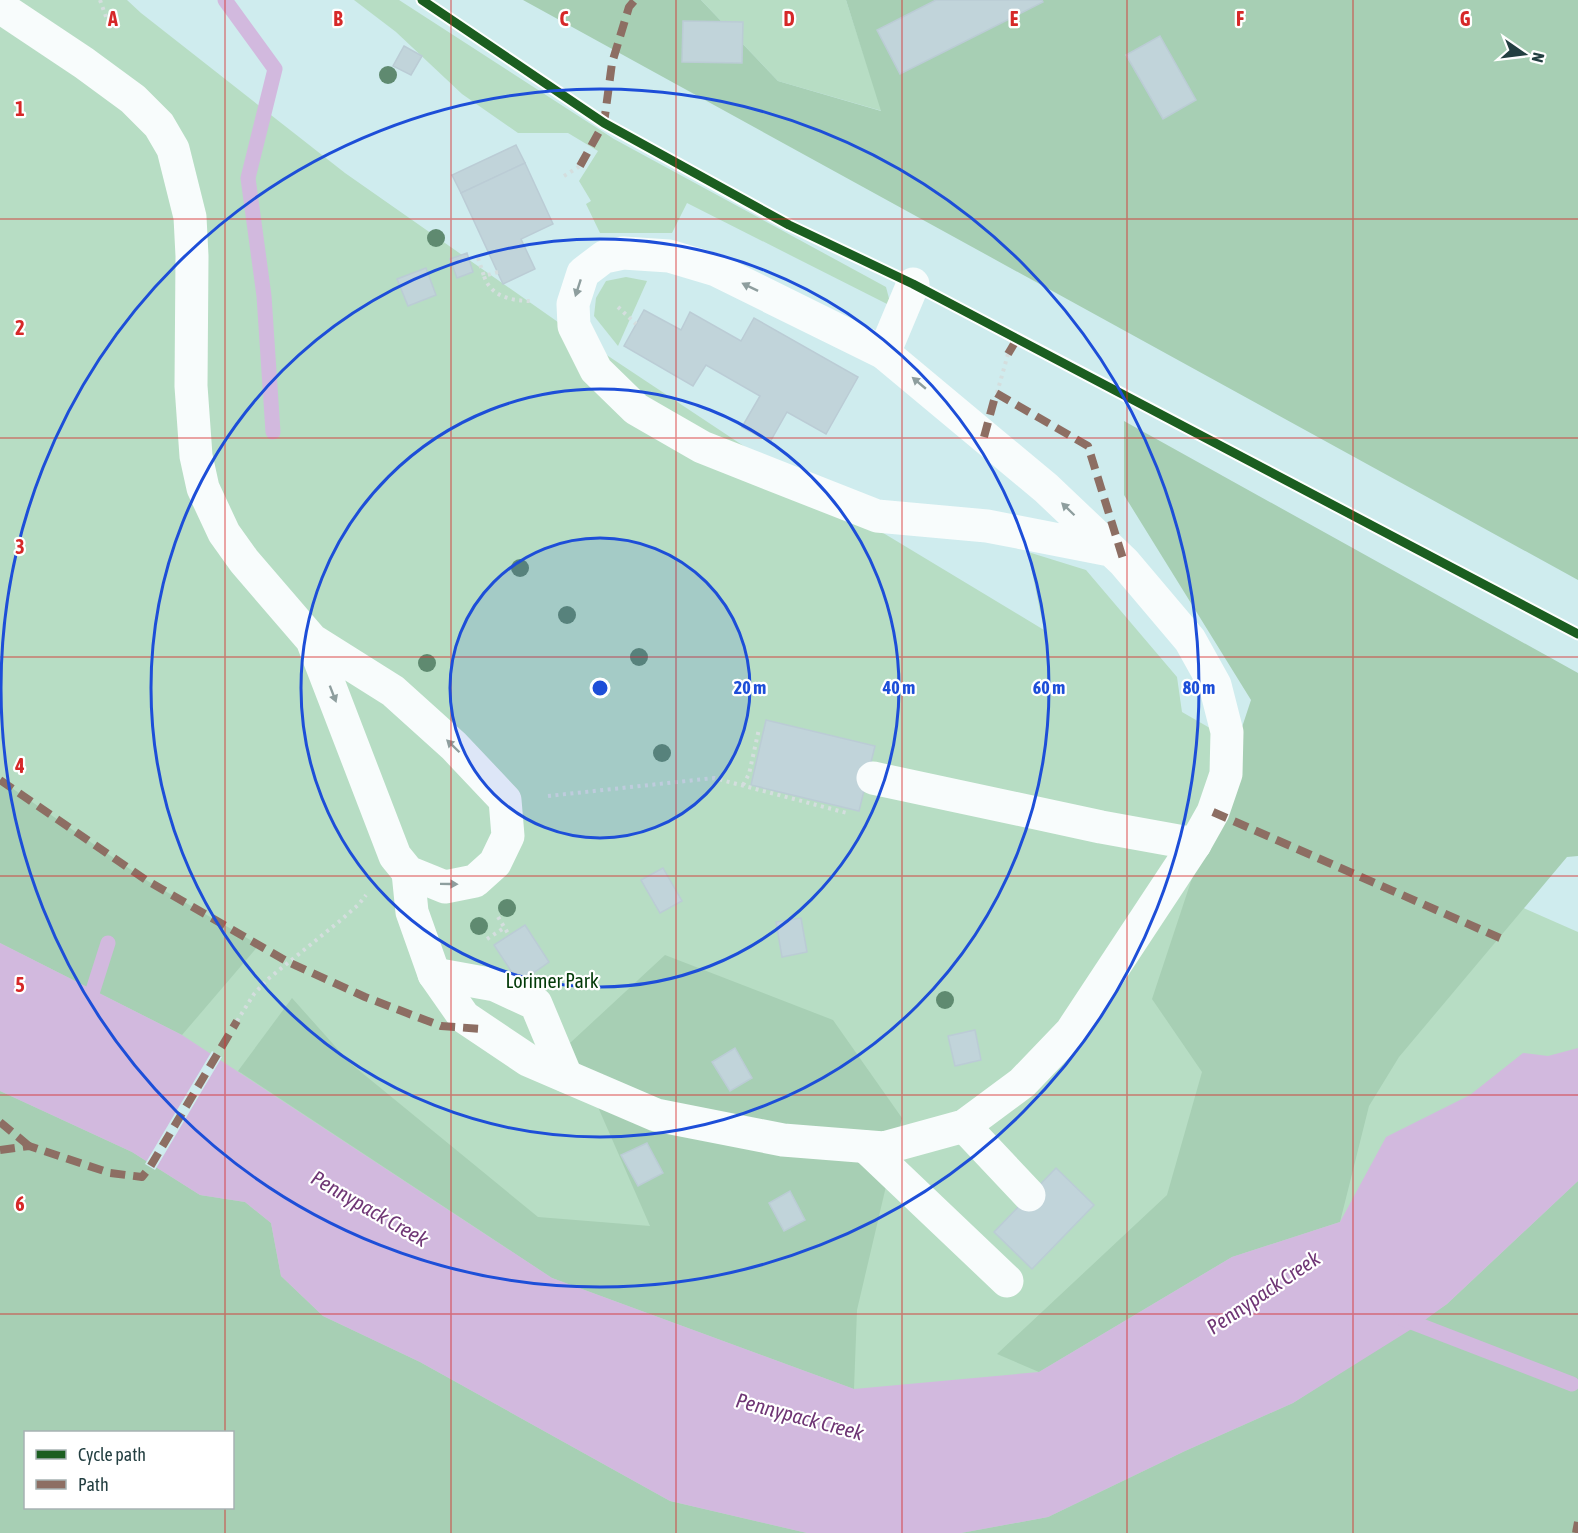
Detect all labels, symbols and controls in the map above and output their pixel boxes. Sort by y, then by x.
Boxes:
text: A [107,7,118,30]
text: B [333,7,343,30]
text: C [560,7,569,30]
text: D [783,7,795,30]
text: E [1010,7,1019,30]
text: F [1236,7,1244,30]
text: G [1460,7,1471,30]
north arrow [1494,24,1554,84]
text: N [1529,51,1548,64]
text: 1 [15,97,25,120]
one-way arrow [573,279,582,297]
one-way arrow [742,283,759,292]
text: 2 [15,316,25,339]
one-way arrow [912,377,927,389]
one-way arrow [1061,503,1075,517]
text: 3 [15,535,25,558]
text: 20 m [734,677,766,698]
text: 40 m [882,677,915,698]
text: 60 m [1033,677,1065,698]
text: 80 m [1183,677,1215,698]
centre of rings [590,678,610,698]
one-way arrow [329,686,339,704]
one-way arrow [446,739,461,753]
text: 4 [14,754,25,777]
one-way arrow [440,879,459,889]
park label: Lorimer Park [505,969,599,992]
text: 5 [15,973,25,996]
water label: Pennypack Creek [307,1165,433,1252]
text: 6 [15,1192,25,1215]
water label: Pennypack Creek [1202,1245,1325,1339]
water label: Pennypack Creek [734,1387,867,1445]
legend [24,1431,234,1509]
text: Cycle path [78,1444,146,1465]
text: Path [78,1474,109,1495]

